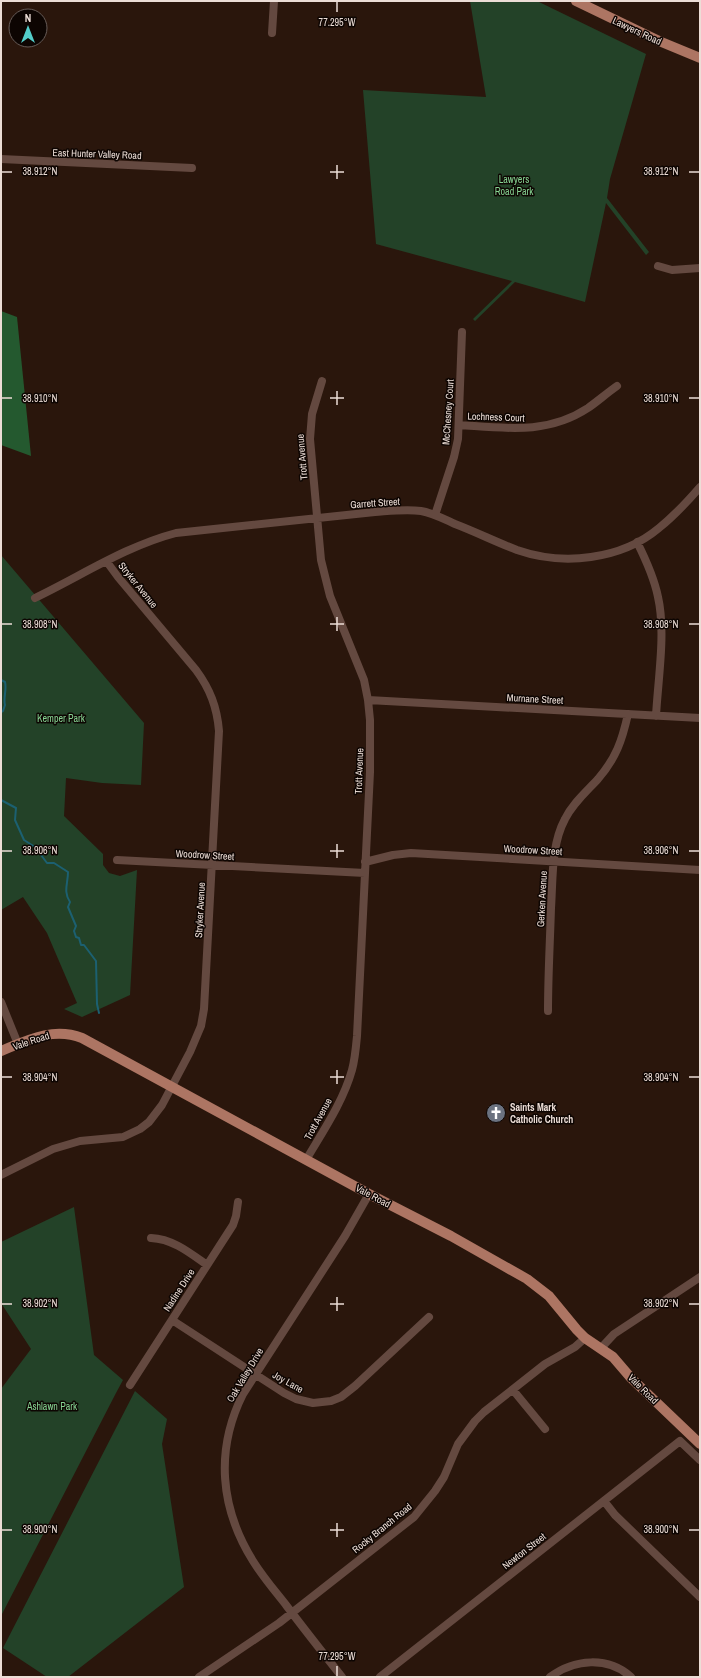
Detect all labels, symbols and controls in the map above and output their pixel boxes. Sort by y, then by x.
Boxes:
north arrow [8,8,48,48]
text: N [25,11,31,25]
street label: Lawyers Road [610,14,664,48]
text: 77.295°W [319,16,356,29]
street label: East Hunter Valley Road [52,146,142,162]
text: 38.912°N [23,165,58,178]
text: 38.912°N [644,165,679,178]
park label: Lawyers Road Park [495,173,534,198]
street label: McChesney Court [439,378,457,445]
text: 38.910°N [23,392,58,405]
text: 38.910°N [644,392,679,405]
street label: Lochness Court [467,410,526,425]
street label: Trott Avenue [293,433,310,481]
street label: Garrett Street [350,495,401,511]
street label: Stryker Avenue [115,559,161,611]
text: 38.908°N [23,618,58,631]
text: 38.908°N [644,618,679,631]
street label: Murnane Street [506,691,564,707]
park label: Kemper Park [37,712,86,725]
street label: Trott Avenue [352,747,366,794]
street label: Woodrow Street [503,842,563,858]
text: 38.906°N [23,844,58,857]
text: 38.906°N [644,844,679,857]
street label: Woodrow Street [175,847,235,863]
street label: Gerken Avenue [534,870,550,927]
street label: Stryker Avenue [192,882,208,938]
street label: Vale Road [11,1029,51,1053]
text: 38.904°N [23,1071,58,1084]
text: 38.904°N [644,1071,679,1084]
street label: Trott Avenue [301,1095,335,1142]
place label: Saints Mark Catholic Church [510,1101,573,1126]
church icon: Saints Mark Catholic Church [485,1102,507,1124]
street label: Vale Road [353,1181,393,1211]
street label: Nadine Drive [160,1266,198,1314]
text: 38.902°N [23,1297,58,1310]
text: 38.902°N [644,1297,679,1310]
street label: Oak Valley Drive [224,1345,266,1404]
street label: Joy Lane [270,1368,306,1396]
street label: Vale Road [625,1371,661,1407]
park label: Ashlawn Park [26,1400,78,1413]
street label: Rocky Branch Road [350,1500,414,1556]
text: 38.900°N [23,1523,58,1536]
text: 38.900°N [644,1523,679,1536]
street label: Newton Street [500,1529,549,1572]
text: 77.295°W [319,1650,356,1663]

